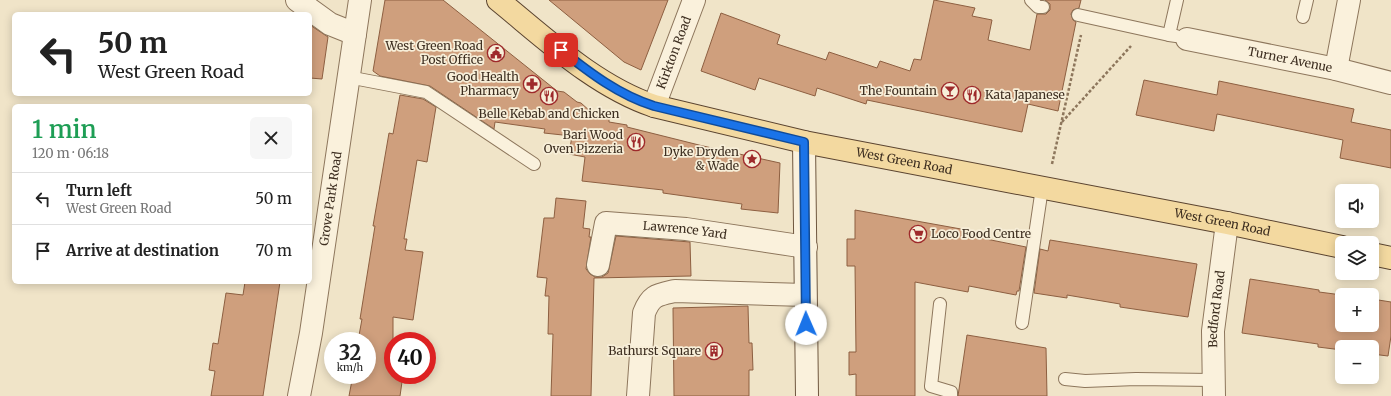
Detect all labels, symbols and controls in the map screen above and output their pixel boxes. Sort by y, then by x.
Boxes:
street label: Kirkton Road [653,14,694,91]
text: 50 m [98,25,167,61]
icon: left [32,28,84,80]
pin [544,33,578,67]
place label: West Green Road Post Office [385,38,483,67]
icon: arrive [550,39,572,61]
public building icon: West Green Road Post Office [486,43,506,63]
street label: Turner Avenue [1246,43,1334,75]
text: West Green Road [98,60,244,83]
place label: Good Health Pharmacy [447,69,519,98]
pharmacy icon: Good Health Pharmacy [522,74,542,94]
bar icon: The Fountain [940,81,960,101]
place label: The Fountain [859,83,937,98]
restaurant icon: Kata Japanese [962,85,982,105]
restaurant icon: Belle Kebab and Chicken [539,86,559,106]
place label: Kata Japanese [985,87,1065,102]
place label: Belle Kebab and Chicken [479,106,619,121]
text: 1 min [32,114,97,145]
button: close [250,117,292,159]
place label: Bari Wood Oven Pizzeria [544,127,624,156]
restaurant icon: Bari Wood Oven Pizzeria [626,132,646,152]
place label: Dyke Dryden & Wade [664,144,739,173]
street label: West Green Road [854,144,954,177]
text: 120 m · 06:18 [32,145,109,162]
place icon: Dyke Dryden & Wade [742,149,762,169]
street label: Grove Park Road [316,150,345,247]
text: Turn left [66,181,132,200]
map controls [1335,184,1379,384]
button: sound [1335,184,1379,228]
icon: left [32,188,54,210]
text: 50 m [255,189,292,208]
text: West Green Road [66,200,172,217]
street label: West Green Road [1172,205,1272,239]
street label: Lawrence Yard [642,218,728,242]
supermarket icon: Loco Food Centre [908,224,928,244]
place label: Loco Food Centre [931,226,1031,241]
button: layers [1335,236,1379,280]
icon: arrive [32,240,54,262]
text: Arrive at destination [66,241,219,260]
text: 70 m [256,241,292,260]
street label: Bedford Road [1205,270,1228,348]
button: + [1335,288,1379,332]
position arrow [785,303,827,345]
speed limit sign: 40 [384,332,436,384]
text: 32 [339,340,361,365]
button: − [1335,340,1379,384]
building icon: Bathurst Square [704,341,724,361]
place label: Bathurst Square [608,343,701,358]
text: km/h [337,361,363,374]

